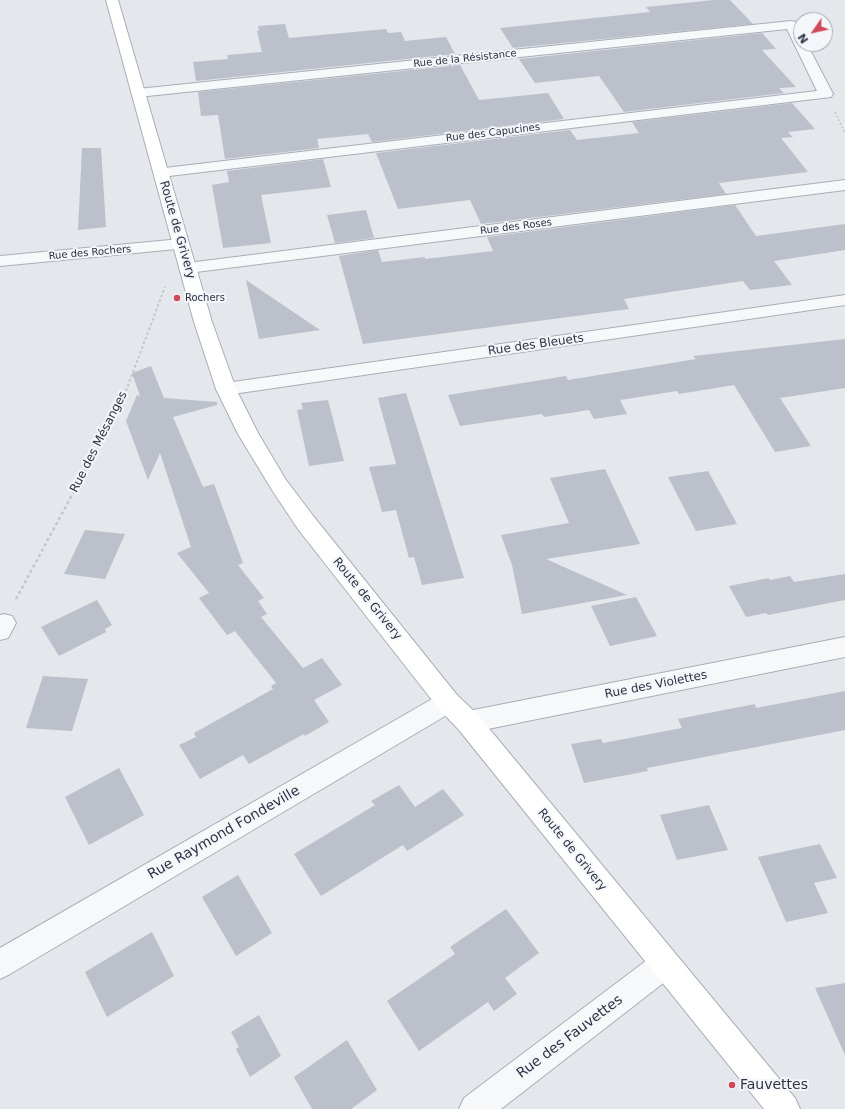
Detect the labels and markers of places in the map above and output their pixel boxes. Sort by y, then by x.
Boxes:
place label: Rochers [185,292,225,304]
marker: Rochers [172,293,182,303]
place label: Fauvettes [740,1077,808,1093]
marker: Fauvettes [727,1080,737,1090]

